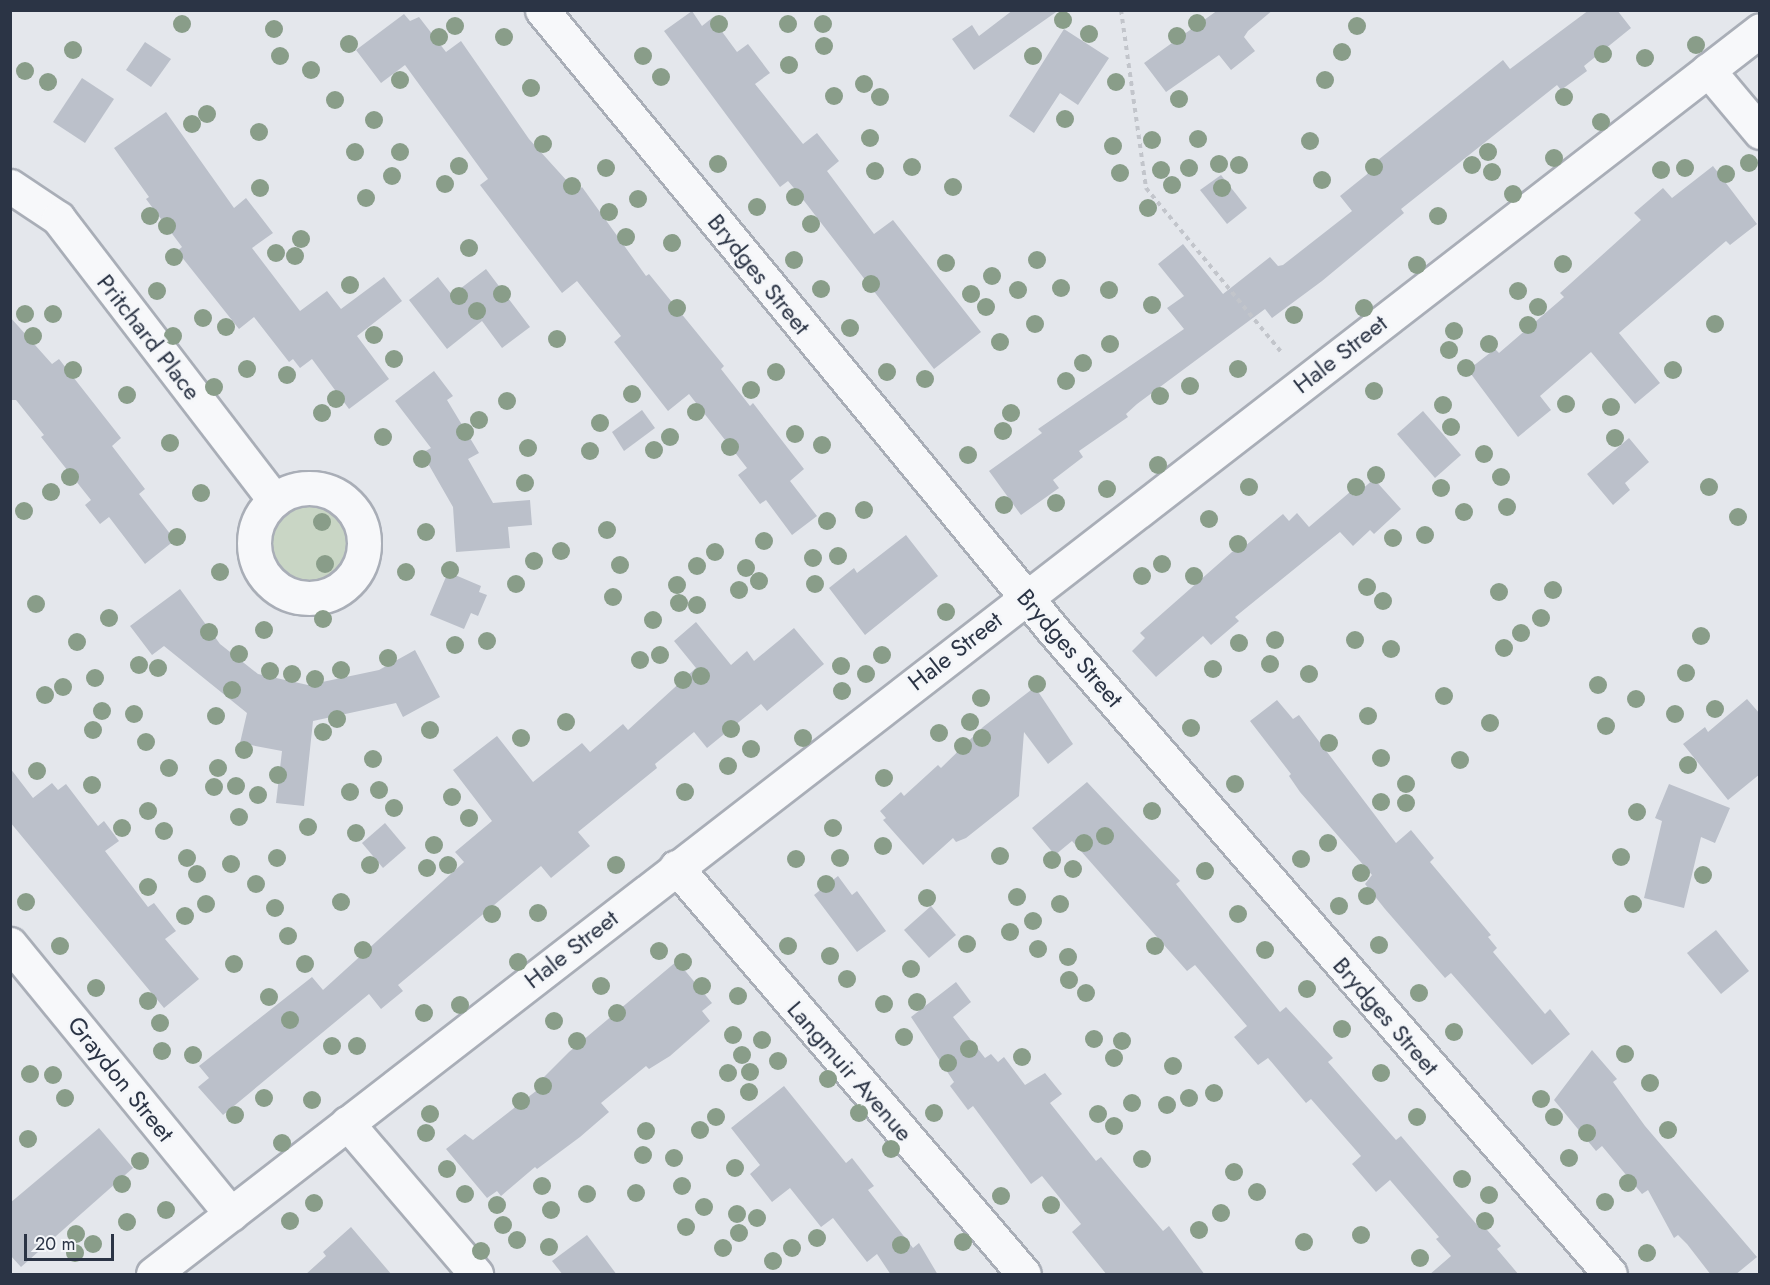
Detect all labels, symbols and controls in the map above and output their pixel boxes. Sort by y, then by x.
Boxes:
street label: Brydges Street [702,208,816,340]
street label: Pritchard Place [91,268,207,406]
street label: Hale Street [1287,308,1393,400]
street label: Brydges Street [1011,583,1129,713]
street label: Hale Street [902,605,1008,697]
street label: Hale Street [518,903,624,995]
street label: Brydges Street [1327,951,1445,1081]
street label: Langmuir Avenue [781,995,919,1147]
street label: Graydon Street [62,1011,180,1147]
scale bar [27,1222,117,1260]
text: 20 m [35,1231,75,1257]

